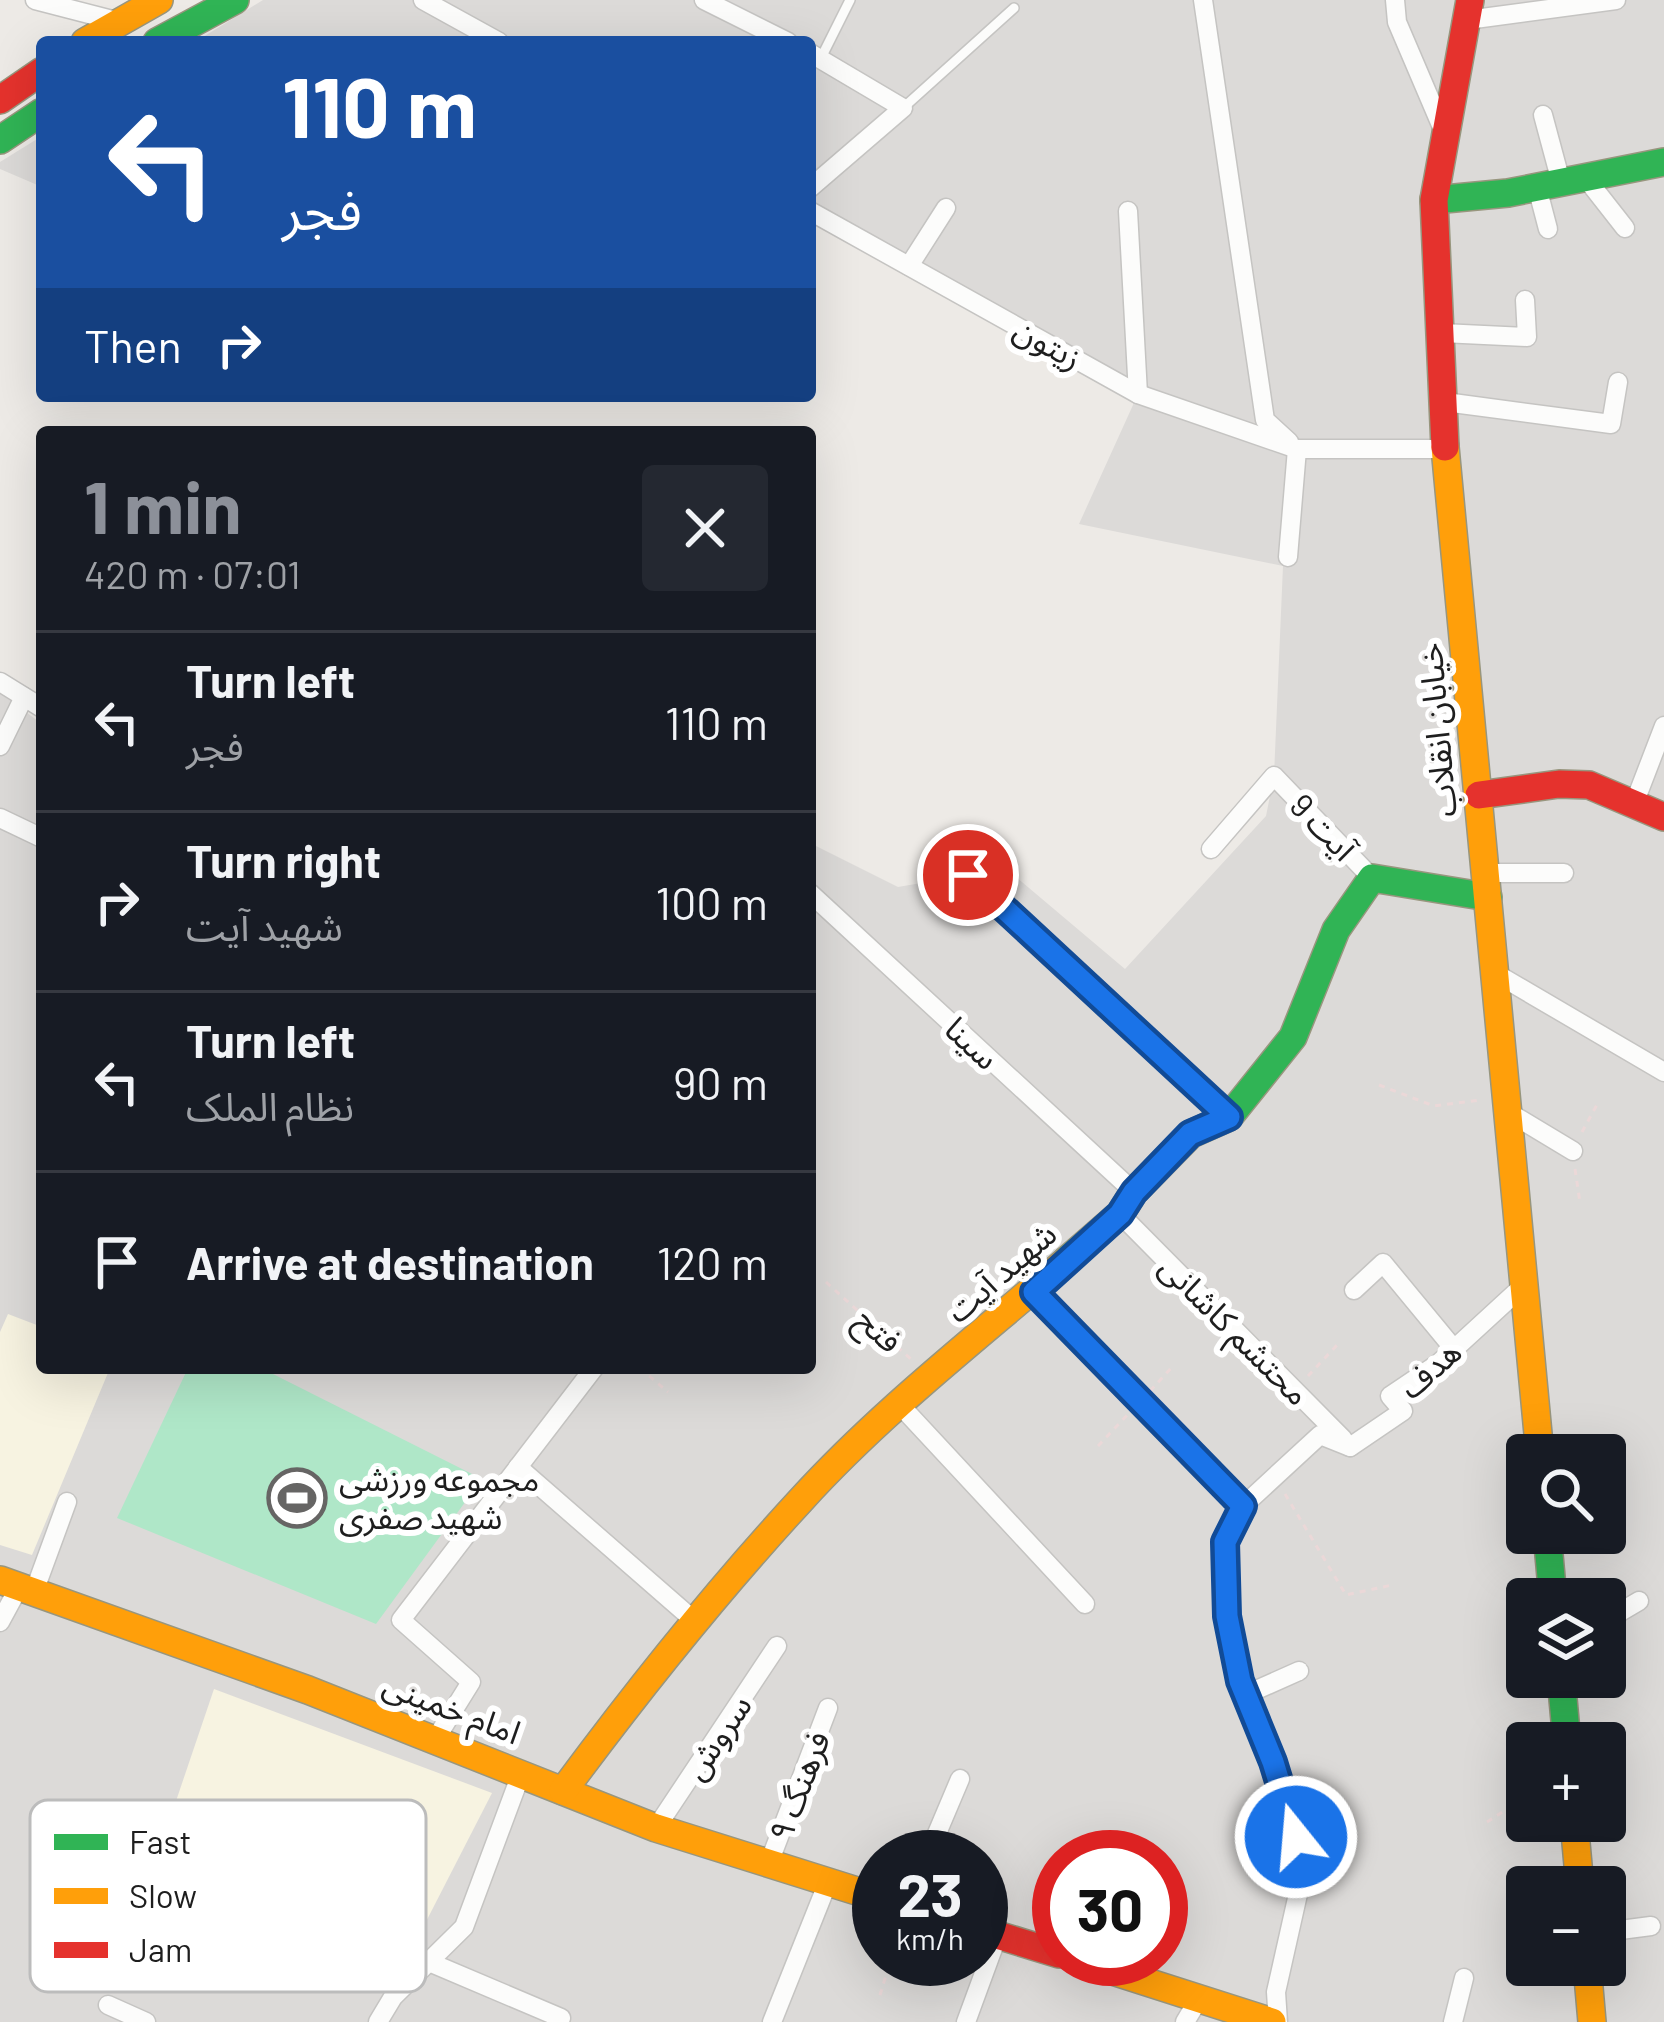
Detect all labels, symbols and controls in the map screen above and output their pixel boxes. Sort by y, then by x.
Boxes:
text: 110 m [282,54,477,155]
icon: left [84,84,240,240]
text: فجر [282,176,362,241]
street label: زیتون [1007,307,1089,378]
icon: right [206,312,272,378]
text: Then [84,318,182,372]
text: 1 min [84,462,242,548]
button: close [642,465,768,591]
text: 420 m · 07:01 [84,550,301,597]
street label: خیابان انقلاب [1408,641,1465,819]
text: Turn left [186,653,355,707]
icon: left [84,689,150,755]
text: 110 m [665,695,768,749]
text: فجر [186,722,244,769]
street label: آیت 9 [1282,785,1366,869]
pin [917,824,1019,926]
text: Turn right [186,833,381,887]
icon: arrive [935,842,1001,908]
icon: right [84,869,150,935]
text: 100 m [655,875,768,929]
text: شهید آیت [186,902,343,949]
street label: سینا [937,1007,1008,1077]
text: Turn left [186,1013,355,1067]
icon: left [84,1049,150,1115]
text: 90 m [673,1055,768,1109]
text: نظام الملک [186,1082,354,1129]
street label: شهید آیت [937,1213,1064,1330]
icon: arrive [84,1229,150,1295]
text: Arrive at destination [186,1235,594,1289]
text: 120 m [656,1235,768,1289]
street label: محتشم کاشانی [1147,1246,1319,1418]
street label: فتح [844,1298,911,1365]
street label: هدف [1390,1331,1468,1406]
map controls [1506,1434,1626,1986]
button: search [1506,1434,1626,1554]
place label: مجموعه ورزشی شهید صفری [339,1458,539,1537]
sports icon: مجموعه ورزشی شهید صفری [266,1467,328,1529]
button: layers [1506,1578,1626,1698]
street label: امام خمینی [376,1663,527,1757]
street label: سروش [673,1686,760,1787]
button: + [1506,1722,1626,1842]
street label: فرهنگ ۹ [759,1725,838,1847]
position arrow [1233,1774,1359,1900]
legend [30,1800,426,1992]
text: Fast [129,1821,191,1861]
speed limit sign: 30 [1032,1830,1188,1986]
text: 23 [897,1857,963,1929]
button: − [1506,1866,1626,1986]
text: Slow [129,1875,197,1915]
text: km/h [896,1920,964,1956]
text: Jam [129,1929,192,1969]

